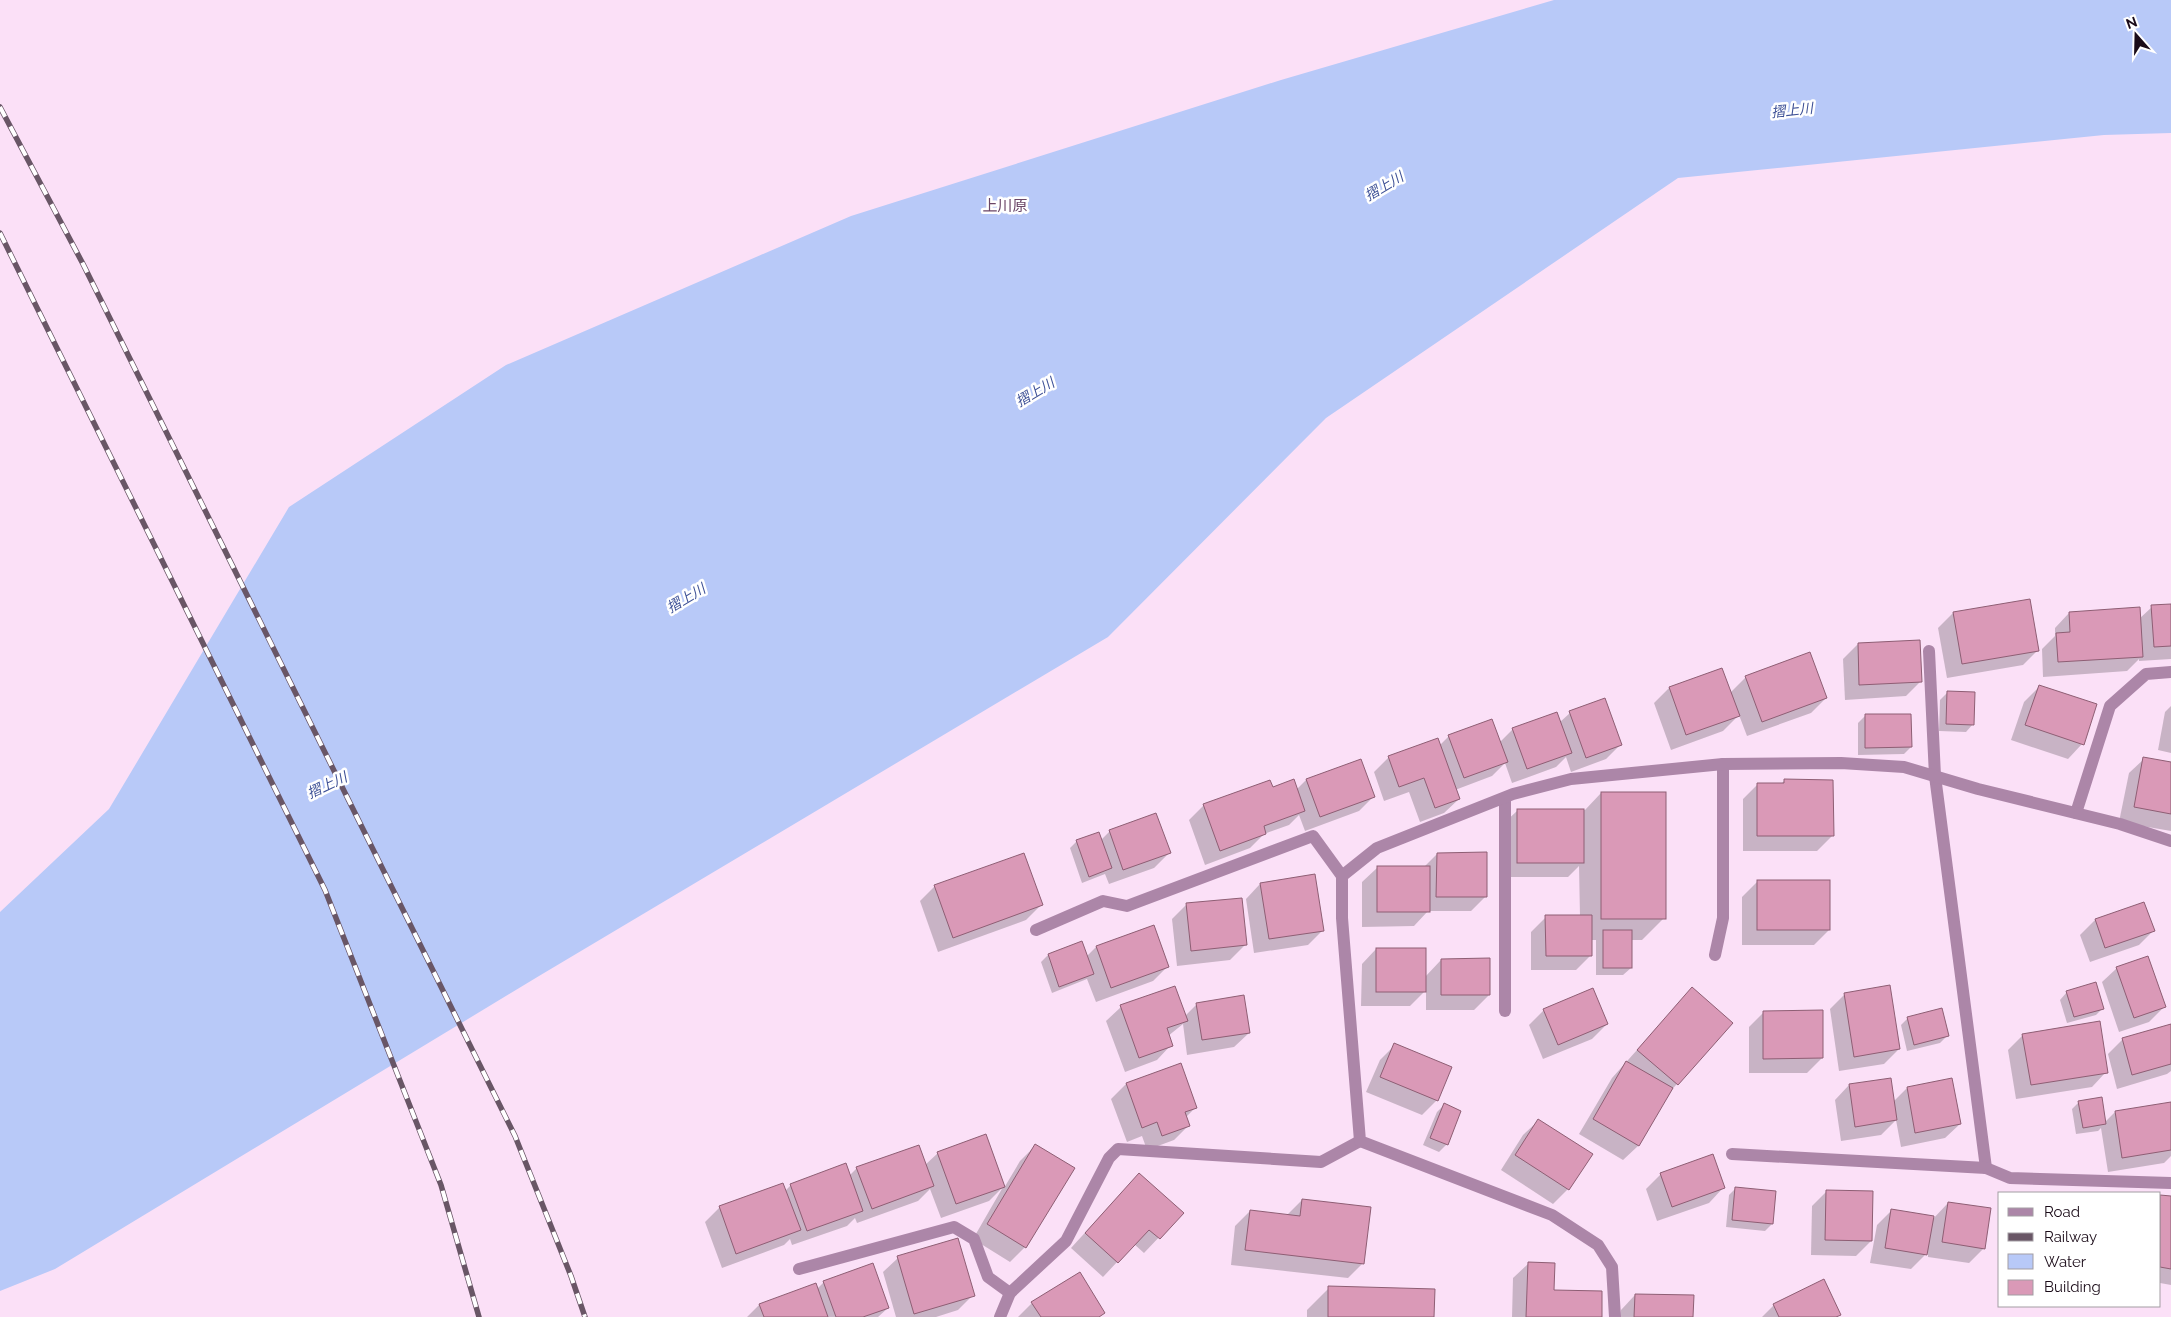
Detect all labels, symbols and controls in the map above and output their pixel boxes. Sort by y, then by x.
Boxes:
north arrow [2111,10,2161,60]
text: N [2124,13,2139,32]
water label: 摺上川 [1770,100,1816,120]
water label: 摺上川 [1362,167,1408,204]
district label: 上川原 [982,197,1028,215]
water label: 摺上川 [1013,373,1059,410]
water label: 摺上川 [664,579,710,616]
water label: 摺上川 [305,768,351,801]
legend [1998,1192,2161,1307]
text: Road [2044,1203,2080,1221]
text: Railway [2044,1228,2097,1246]
text: Water [2044,1253,2087,1271]
text: Building [2044,1278,2101,1296]

